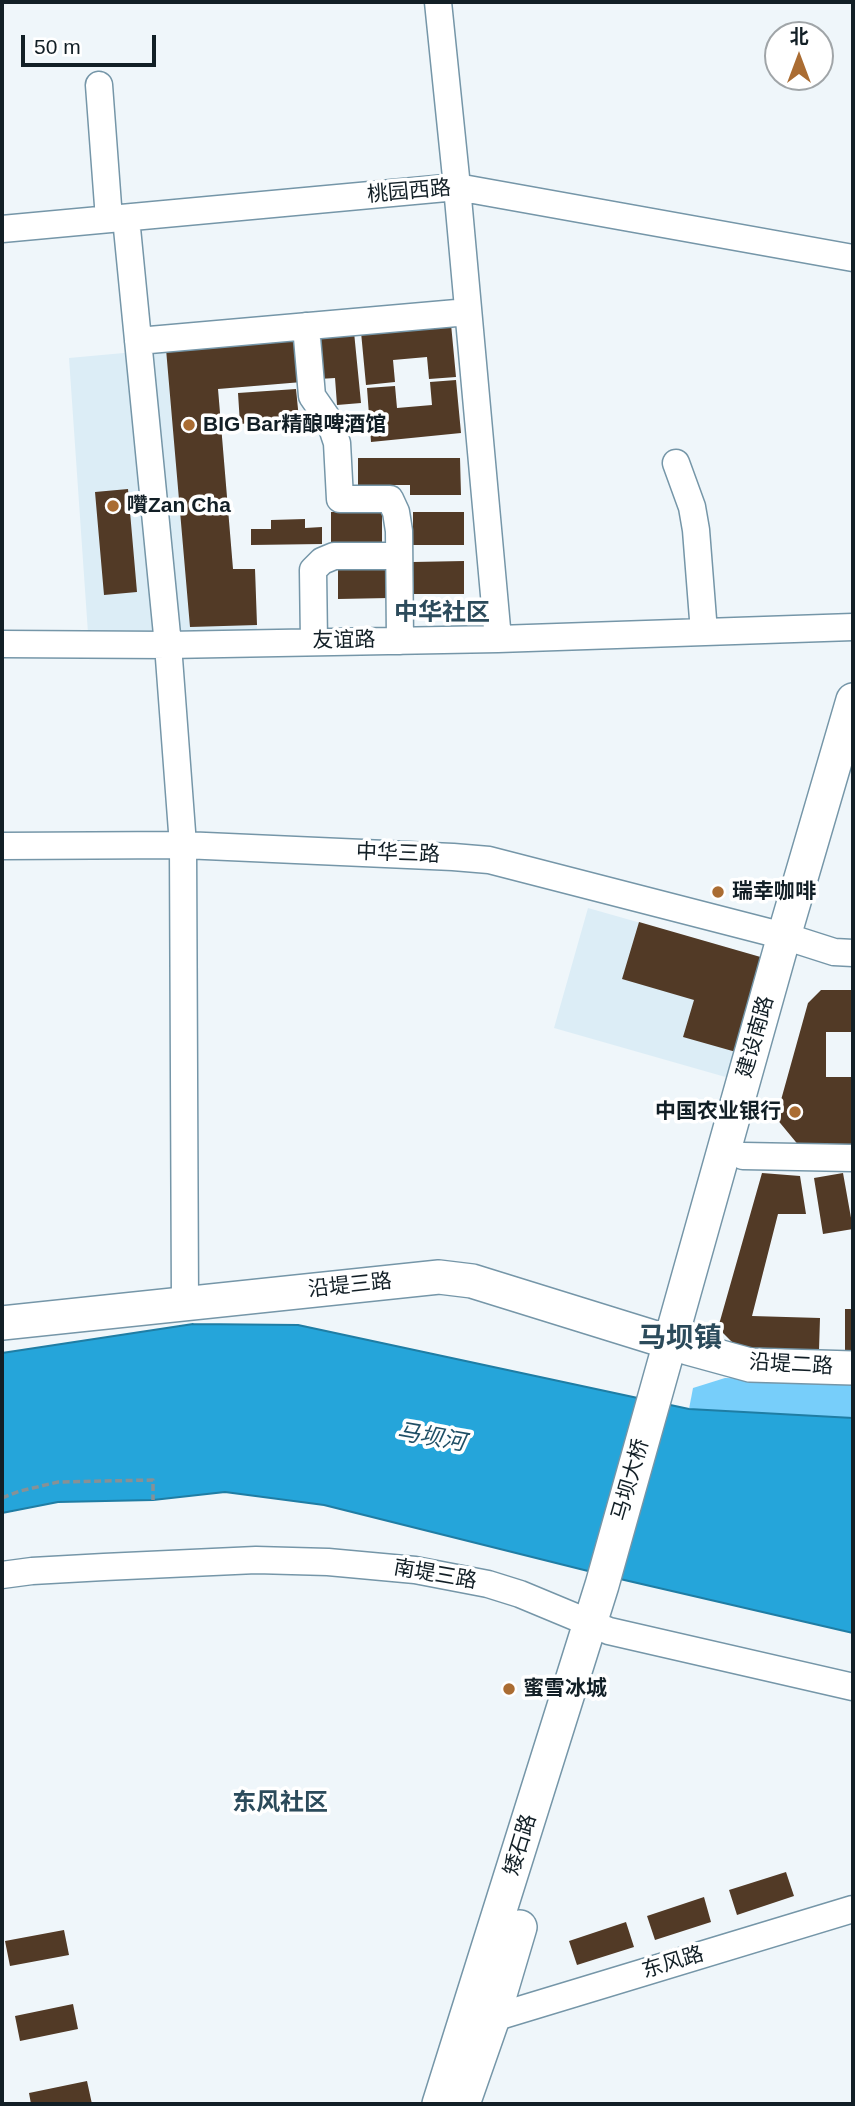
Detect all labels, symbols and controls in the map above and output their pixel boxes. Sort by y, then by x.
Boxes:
scale bar [24,21,159,65]
north arrow [764,21,834,91]
text: 北 [789,26,809,47]
text: 50 m [34,35,81,58]
street label: 桃园西路 [366,176,452,208]
place label: BIG Bar精酿啤酒馆 [203,412,386,438]
marker: BIG Bar精酿啤酒馆 [181,417,197,433]
place label: 囋Zan Cha [127,493,231,519]
marker: 囋Zan Cha [105,498,121,514]
district label: 中华社区 [394,599,490,627]
street label: 友谊路 [312,628,376,654]
street label: 中华三路 [356,840,440,868]
place label: 瑞幸咖啡 [732,879,816,905]
marker: 瑞幸咖啡 [710,884,726,900]
street label: 建设南路 [732,993,780,1081]
place label: 中国农业银行 [655,1099,781,1125]
marker: 中国农业银行 [787,1104,803,1120]
street label: 沿堤三路 [307,1269,393,1303]
district label: 马坝镇 [638,1322,722,1356]
street label: 沿堤二路 [748,1350,834,1380]
water label: 马坝河 [395,1418,467,1458]
street label: 马坝大桥 [607,1436,655,1524]
street label: 南堤三路 [391,1555,479,1595]
place label: 蜜雪冰城 [523,1676,607,1702]
marker: 蜜雪冰城 [501,1681,517,1697]
district label: 东风社区 [232,1789,328,1817]
street label: 矮石路 [500,1811,542,1879]
street label: 东风路 [639,1942,707,1984]

